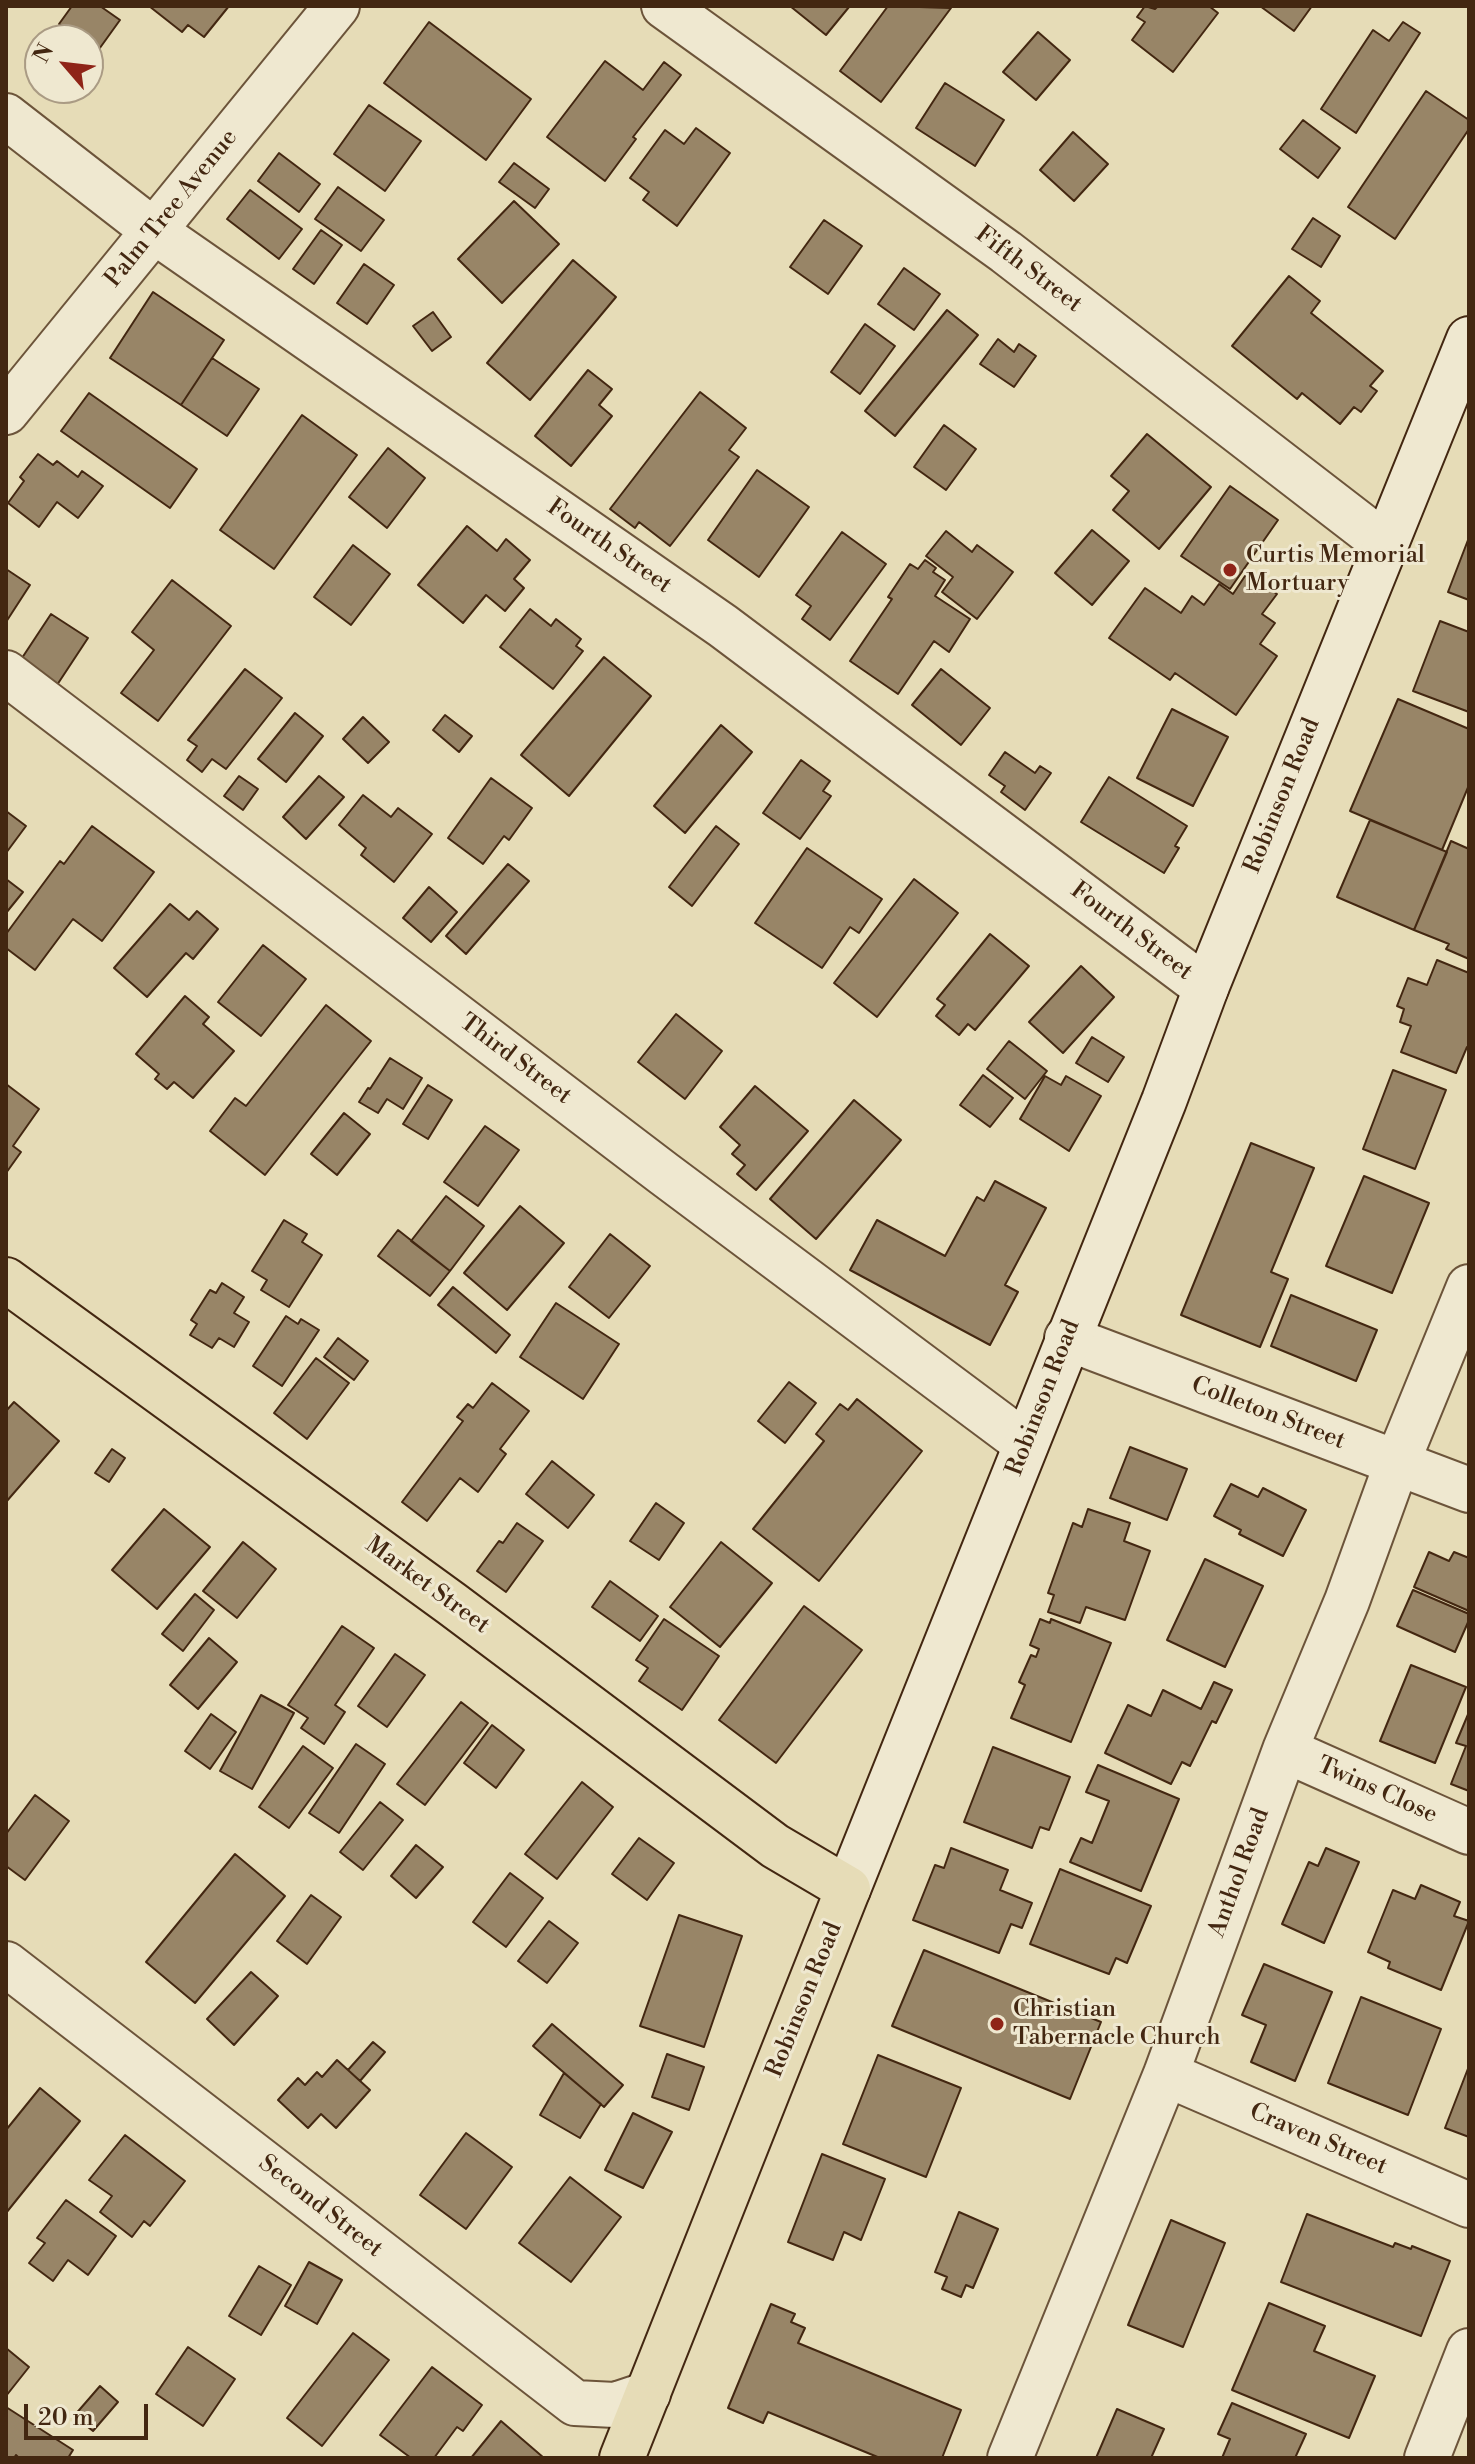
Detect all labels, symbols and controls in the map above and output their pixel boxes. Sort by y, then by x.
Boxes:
north arrow [24,24,104,104]
text: N [28,39,60,67]
street label: Palm Tree Avenue [100,124,244,294]
street label: Fifth Street [969,221,1087,319]
street label: Fourth Street [541,493,677,601]
place label: Curtis Memorial Mortuary [1246,542,1425,598]
marker: Curtis Memorial Mortuary [1221,561,1239,579]
street label: Robinson Road [1239,714,1327,878]
street label: Fourth Street [1064,877,1198,987]
street label: Third Street [453,1009,577,1111]
street label: Robinson Road [1001,1316,1087,1480]
street label: Colleton Street [1187,1371,1349,1457]
street label: Market Street [359,1531,495,1641]
street label: Twins Close [1312,1752,1442,1830]
street label: Anthol Road [1203,1805,1277,1941]
street label: Robinson Road [761,1918,849,2082]
place label: Christian Tabernacle Church [1013,1996,1221,2052]
marker: Christian Tabernacle Church [988,2015,1006,2033]
street label: Craven Street [1245,2098,1391,2182]
street label: Second Street [252,2150,388,2264]
scale bar [28,2388,152,2438]
text: 20 m [38,2403,94,2433]

